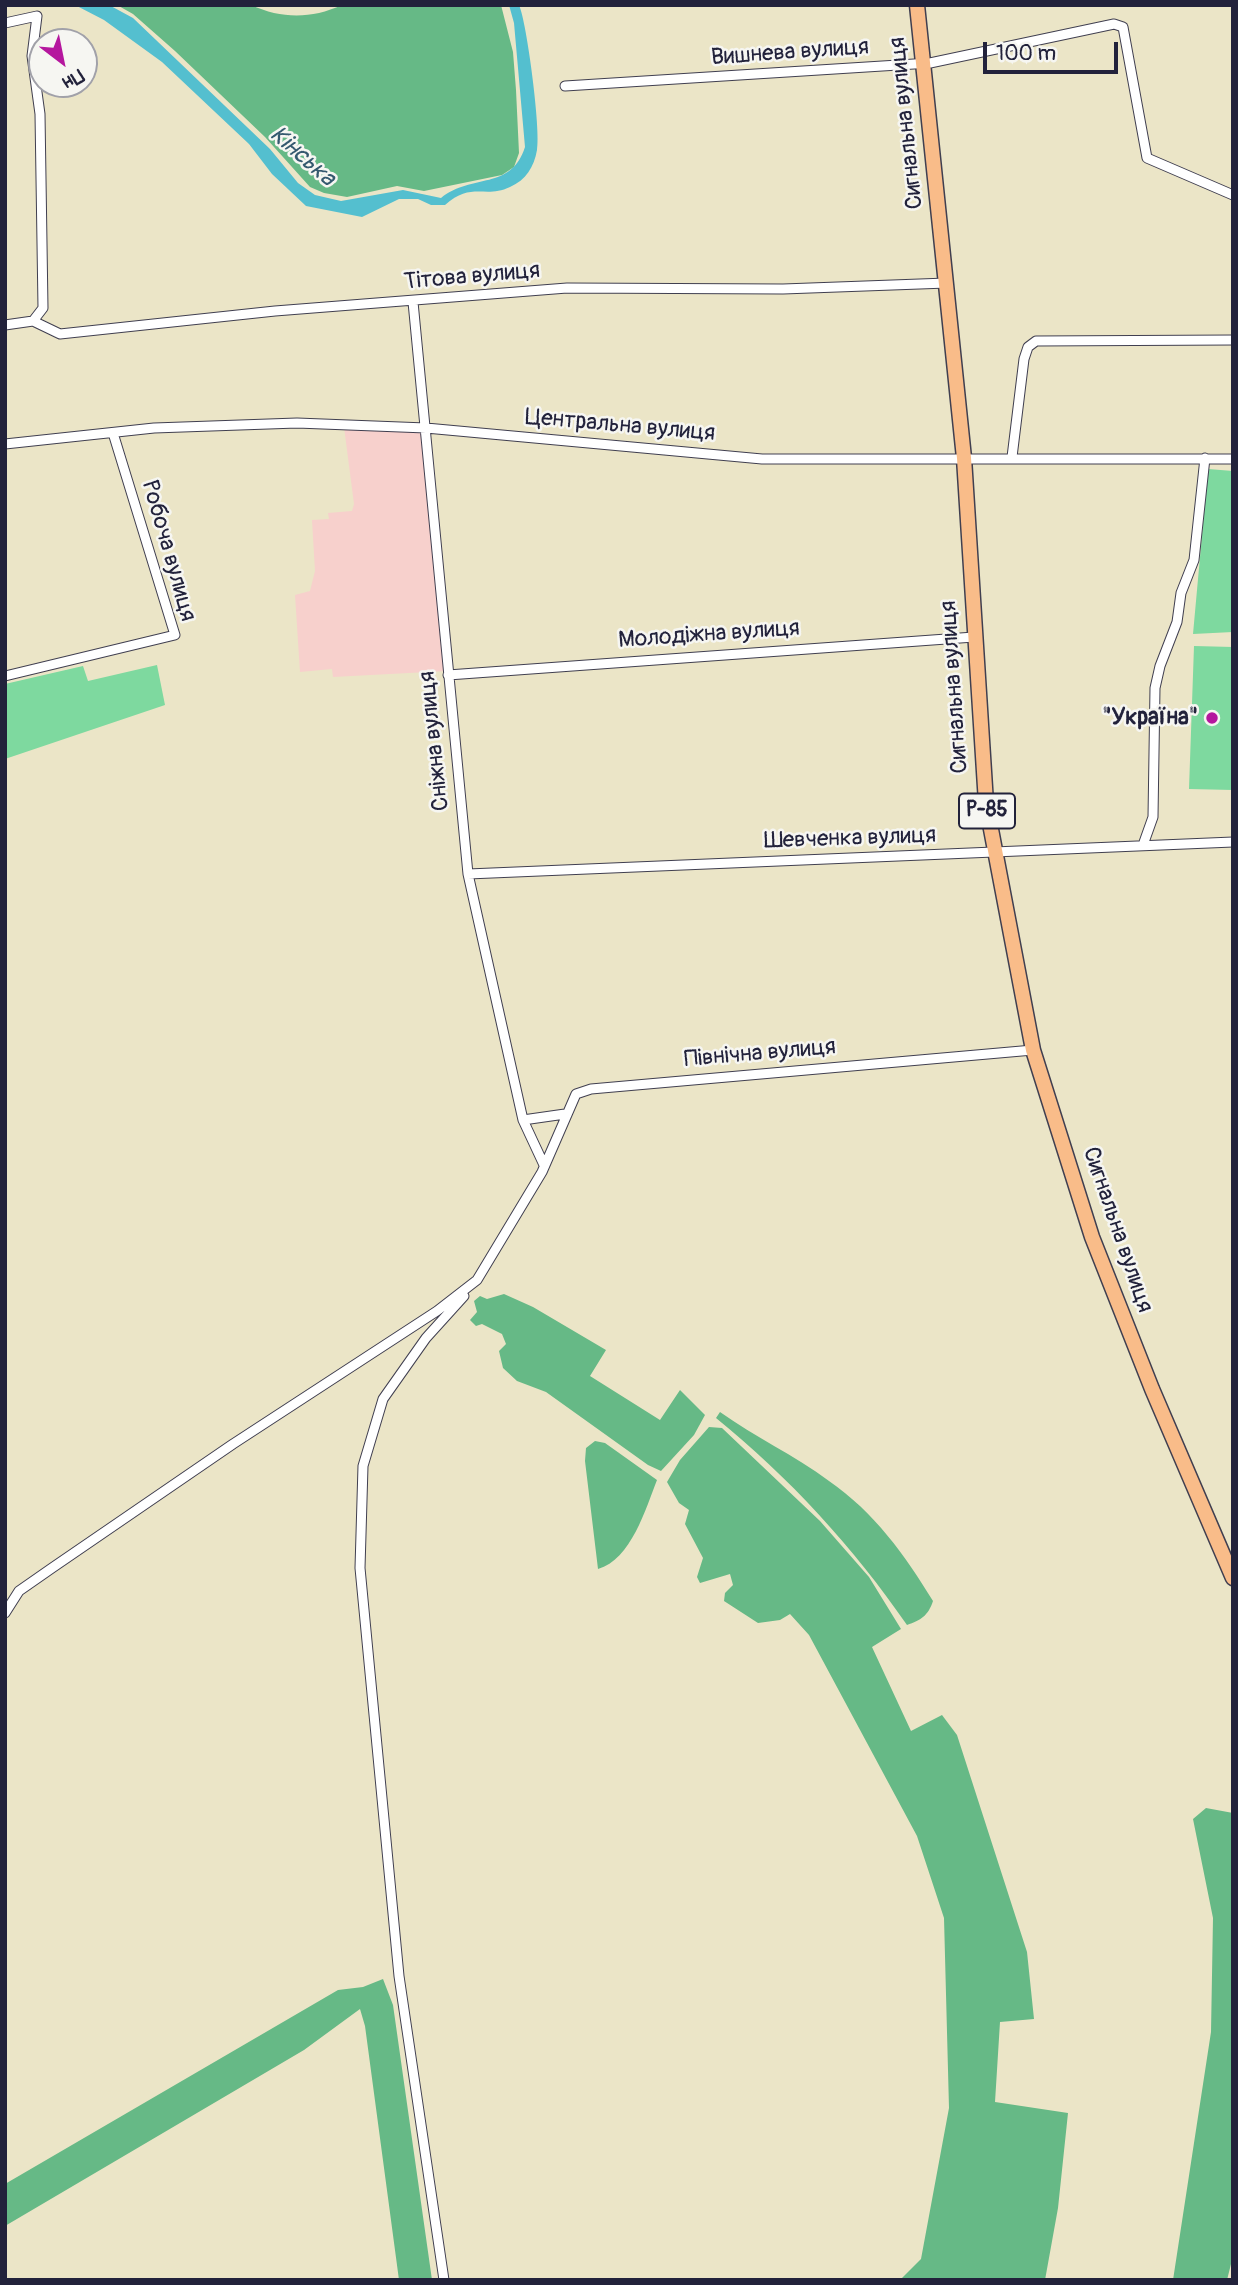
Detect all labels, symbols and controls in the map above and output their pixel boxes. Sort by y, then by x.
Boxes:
north arrow [28,28,98,98]
scale bar [986,28,1121,72]
street label: Вишнева вулиця [710,34,870,72]
street label: Сигнальна вулиця [884,36,930,210]
text: 100 m [996,40,1056,67]
text: Пн [58,63,88,95]
water label: Кінська [264,121,340,193]
street label: Тітова вулиця [403,257,541,297]
street label: Центральна вулиця [524,404,716,448]
street label: Робоча вулиця [135,477,201,625]
street label: Сигнальна вулиця [935,600,975,774]
street label: Молодіжна вулиця [617,615,801,655]
street label: Сніжна вулиця [414,670,456,812]
place label: "Україна" [1102,704,1198,732]
marker: "Україна" [1204,710,1220,726]
road number: Р-85 [959,794,1015,828]
street label: Шевченка вулиця [763,822,937,856]
street label: Північна вулиця [683,1034,837,1074]
street label: Сигнальна вулиця [1076,1144,1158,1316]

